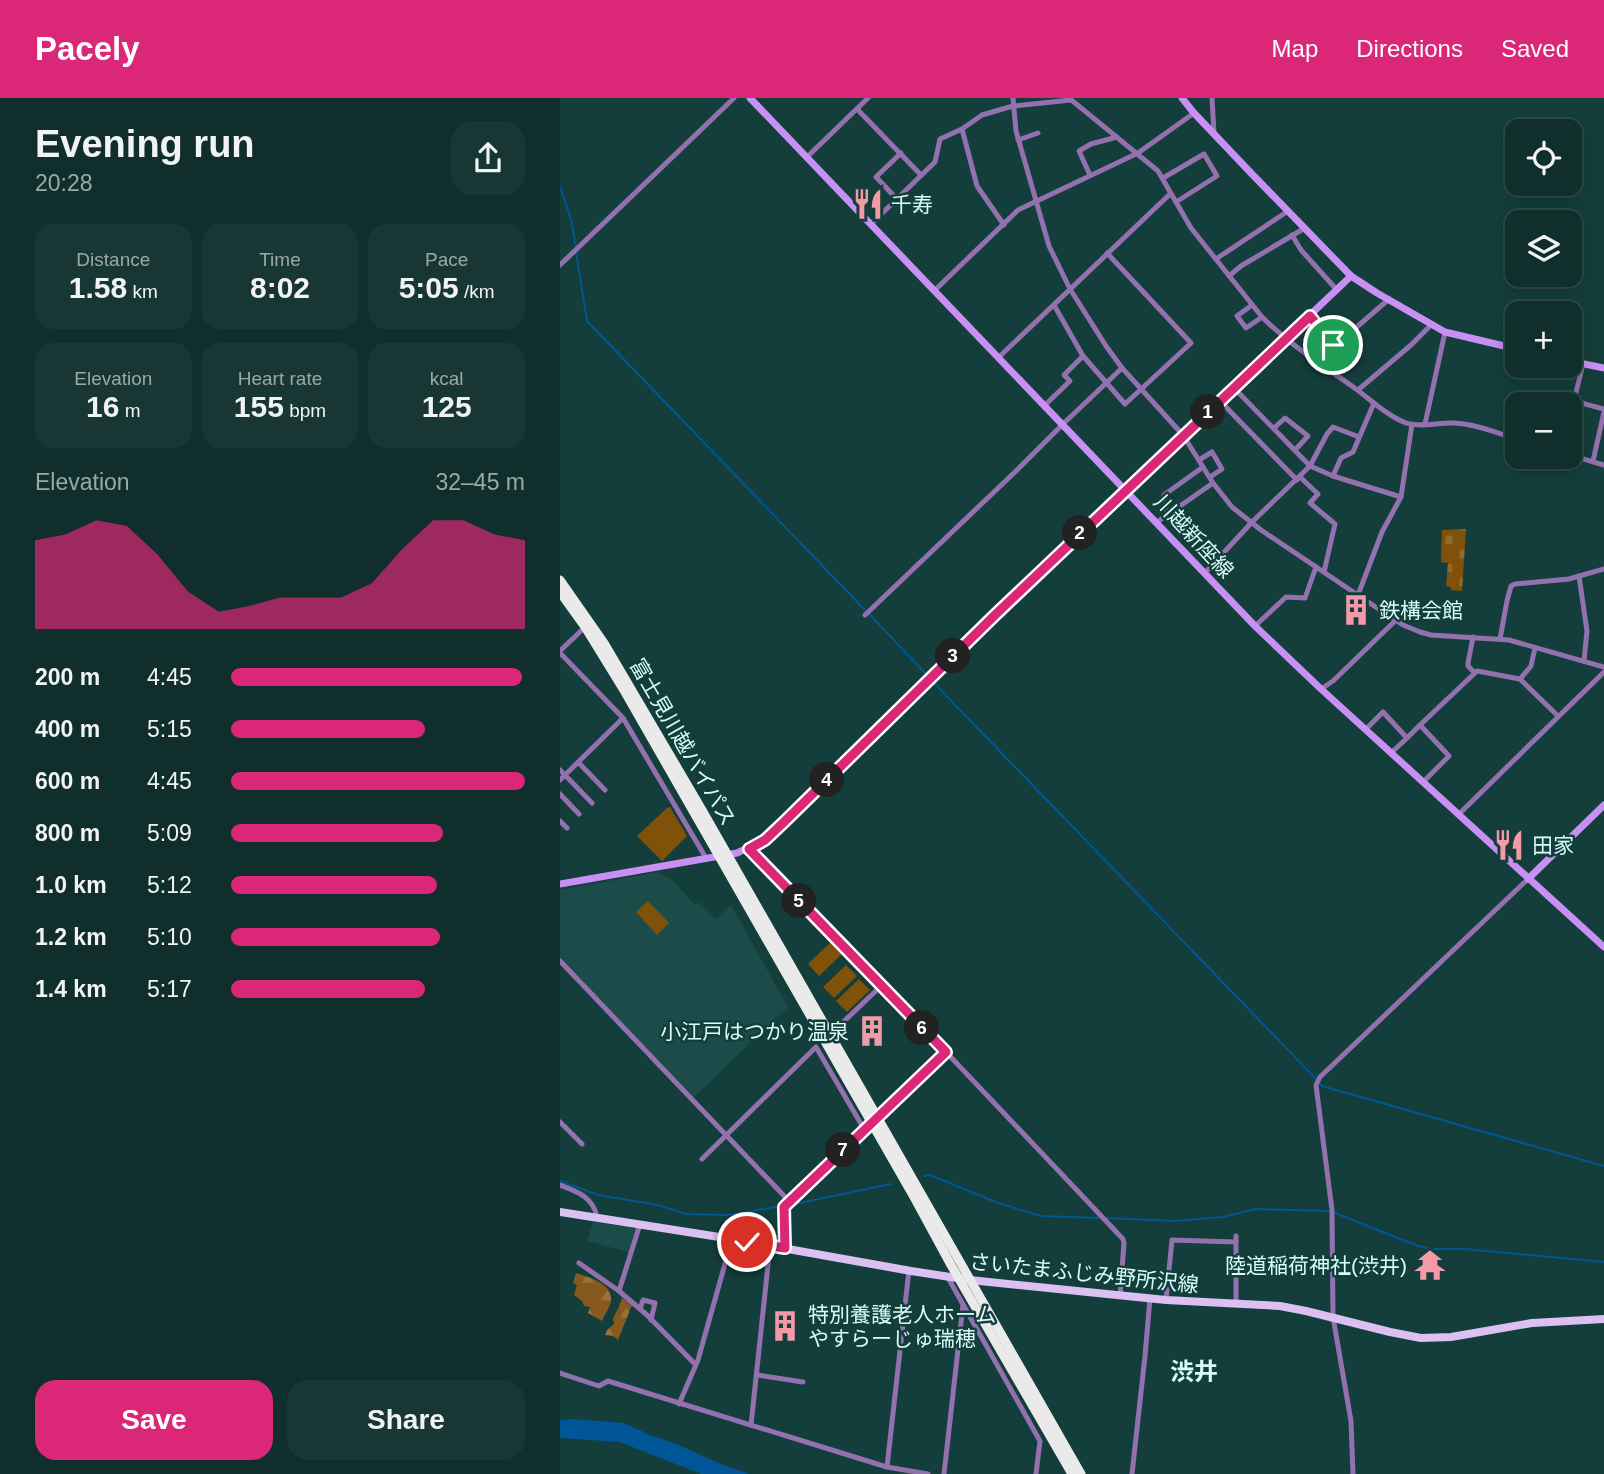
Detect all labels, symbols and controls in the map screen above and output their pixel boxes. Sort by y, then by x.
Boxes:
text: Pacely [35,30,140,67]
text: Map [1272,35,1318,62]
text: Directions [1356,35,1463,62]
text: Saved [1501,35,1569,62]
map controls [1505,119,1582,469]
button: locate [1505,119,1582,196]
button: share [451,121,525,195]
text: Evening run [35,123,255,165]
text: 20:28 [35,170,93,196]
restaurant icon: 千寿 [851,187,885,221]
place label: 千寿 [891,193,933,216]
button: layers [1505,210,1582,287]
text: Distance [76,249,150,270]
text: Time [259,249,301,270]
text: Pace [425,249,468,270]
text: 1.58 [69,271,127,304]
text: 8:02 [250,271,310,304]
text: 5:05 [399,271,459,304]
text: km [127,281,158,302]
text: /km [459,281,495,302]
button: + [1505,301,1582,378]
pin [1303,315,1363,375]
icon: arrive [1314,326,1352,364]
text: Elevation [74,368,152,389]
text: Heart rate [238,368,322,389]
text: kcal [430,368,464,389]
text: 16 [86,390,119,423]
text: 155 [234,390,284,423]
text: 125 [422,390,472,423]
button: − [1505,392,1582,469]
pin: 1 [1190,394,1226,430]
text: m [119,400,141,421]
text: bpm [284,400,326,421]
text: 1 [1202,401,1213,422]
text: Elevation [35,469,130,495]
text: 32–45 m [435,469,525,495]
street label: 川越新座線 [1150,490,1238,582]
pin: 2 [1063,516,1098,550]
text: 2 [1074,522,1085,543]
building icon: 鉄構会館 [1339,593,1373,627]
place label: 鉄構会館 [1379,599,1463,622]
pin: 3 [936,638,970,674]
text: 3 [947,645,958,666]
street label: 富士見川越バイパス [626,655,740,829]
text: 200 m [35,664,100,690]
text: 4:45 [147,664,192,690]
text: 400 m [35,716,100,742]
text: 5:15 [147,716,192,742]
pin: 4 [810,762,844,798]
text: 600 m [35,768,100,794]
text: 4:45 [147,768,192,794]
text: 4 [821,769,832,790]
text: 800 m [35,820,100,846]
text: 5:09 [147,820,192,846]
restaurant icon: 田家 [1492,828,1526,862]
place label: 田家 [1532,834,1574,857]
text: 1.0 km [35,872,107,898]
text: 5:12 [147,872,192,898]
pin: 5 [782,884,816,918]
text: 5 [793,890,804,911]
text: 1.2 km [35,924,107,950]
text: 5:10 [147,924,192,950]
text: 1.4 km [35,976,107,1002]
text: 5:17 [147,976,192,1002]
pin: 6 [904,1010,940,1046]
building icon: 小江戸はつかり温泉 [855,1014,889,1048]
text: 6 [916,1017,927,1038]
place label: 小江戸はつかり温泉 [660,1020,849,1043]
pin: 7 [826,1132,860,1168]
text: 7 [837,1139,848,1160]
pin [717,1212,777,1272]
icon: check [728,1223,766,1261]
temple icon: 陸道稲荷神社(渋井) [1413,1248,1447,1282]
street label: さいたまふじみ野所沢線 [968,1250,1200,1296]
place label: 陸道稲荷神社(渋井) [1225,1254,1407,1277]
place label: 特別養護老人ホーム やすらーじゅ瑞穂 [808,1303,996,1350]
building icon: 特別養護老人ホーム やすらーじゅ瑞穂 [768,1309,802,1343]
district label: 渋井 [1170,1358,1218,1385]
button: Save [35,1380,273,1460]
button: Share [287,1380,525,1460]

